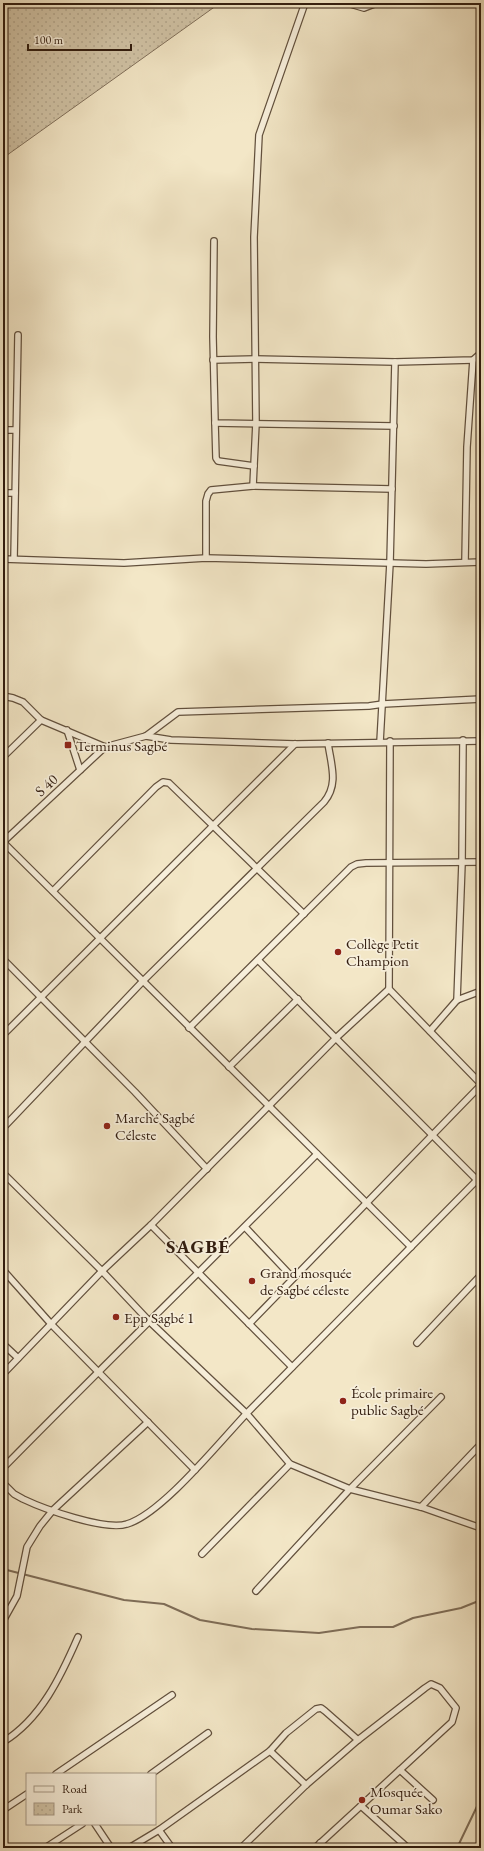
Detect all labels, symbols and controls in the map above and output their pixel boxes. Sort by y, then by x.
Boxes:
scale bar [28,26,131,52]
text: 100 m [34,32,64,48]
place label: Terminus Sagbé [76,736,168,755]
marker: Terminus Sagbé [63,740,73,750]
street label: S 40 [31,770,61,800]
place label: Collège Petit Champion [346,934,419,970]
marker: Collège Petit Champion [333,947,343,957]
place label: Marché Sagbé Céleste [115,1108,195,1144]
marker: Marché Sagbé Céleste [102,1121,112,1131]
district label: SAGBÉ [166,1234,230,1259]
place label: Grand mosquée de Sagbé céleste [260,1263,352,1299]
marker: Grand mosquée de Sagbé céleste [247,1276,257,1286]
place label: Epp Sagbé 1 [124,1308,194,1327]
marker: Epp Sagbé 1 [111,1312,121,1322]
place label: École primaire public Sagbé [351,1383,433,1419]
marker: École primaire public Sagbé [338,1396,348,1406]
legend [26,1773,156,1825]
text: Road [62,1781,88,1797]
place label: Mosquée Oumar Sako [370,1782,442,1818]
marker: Mosquée Oumar Sako [357,1795,367,1805]
text: Park [62,1801,83,1817]

